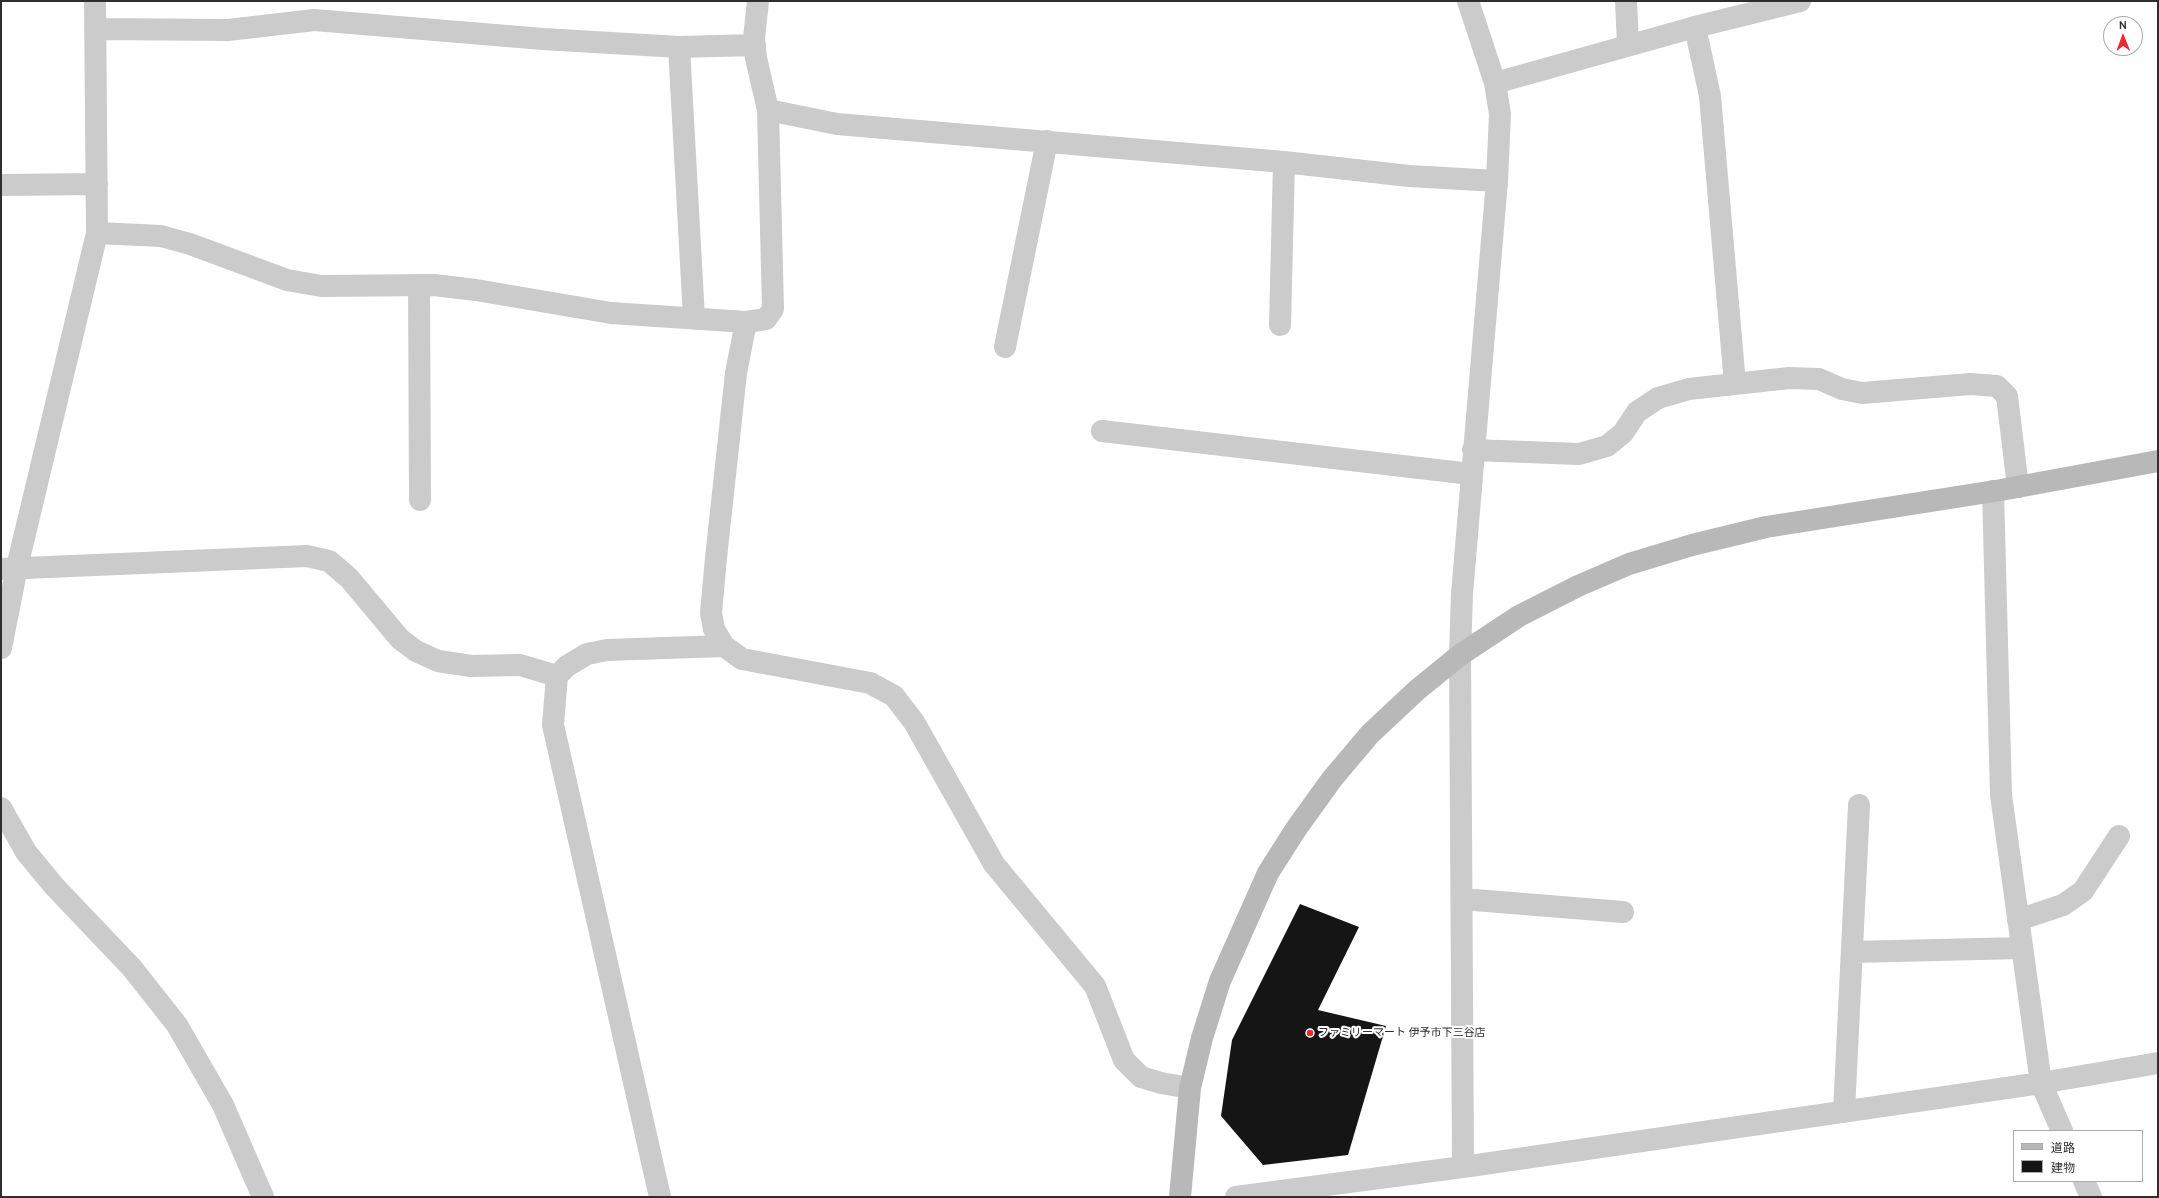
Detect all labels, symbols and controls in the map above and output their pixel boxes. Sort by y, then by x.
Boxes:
north arrow [2103,16,2143,56]
text: N [2119,18,2127,32]
place label: ファミリーマート 伊予市下三谷店 [1318,1026,1485,1040]
marker: ファミリーマート 伊予市下三谷店 [1305,1028,1315,1038]
legend [2013,1130,2143,1182]
text: 道路 [2051,1140,2075,1155]
text: 建物 [2051,1160,2075,1175]

